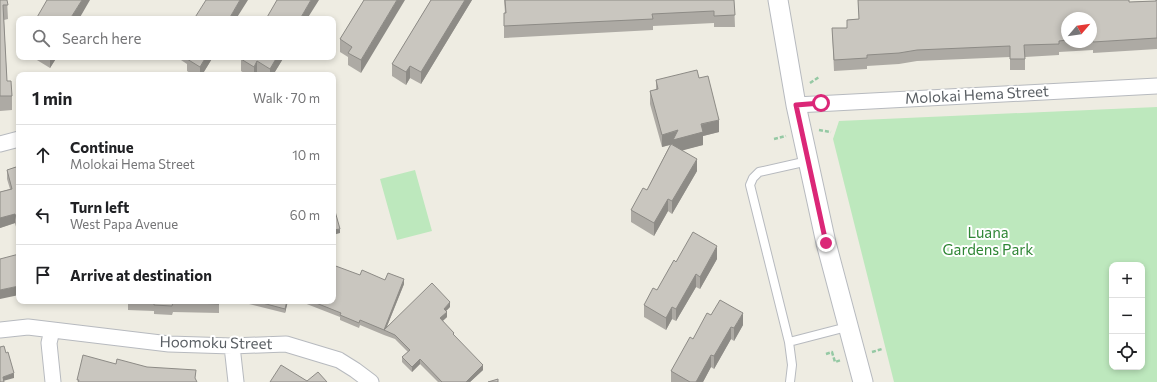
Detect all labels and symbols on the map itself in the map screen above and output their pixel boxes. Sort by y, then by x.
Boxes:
north arrow [1061,12,1097,48]
street label: Molokai Hema Street [905,81,1049,107]
route start [812,94,830,112]
park label: Luana Gardens Park [943,223,1033,258]
route end [817,234,835,252]
street label: Hoomoku Street [159,332,273,352]

